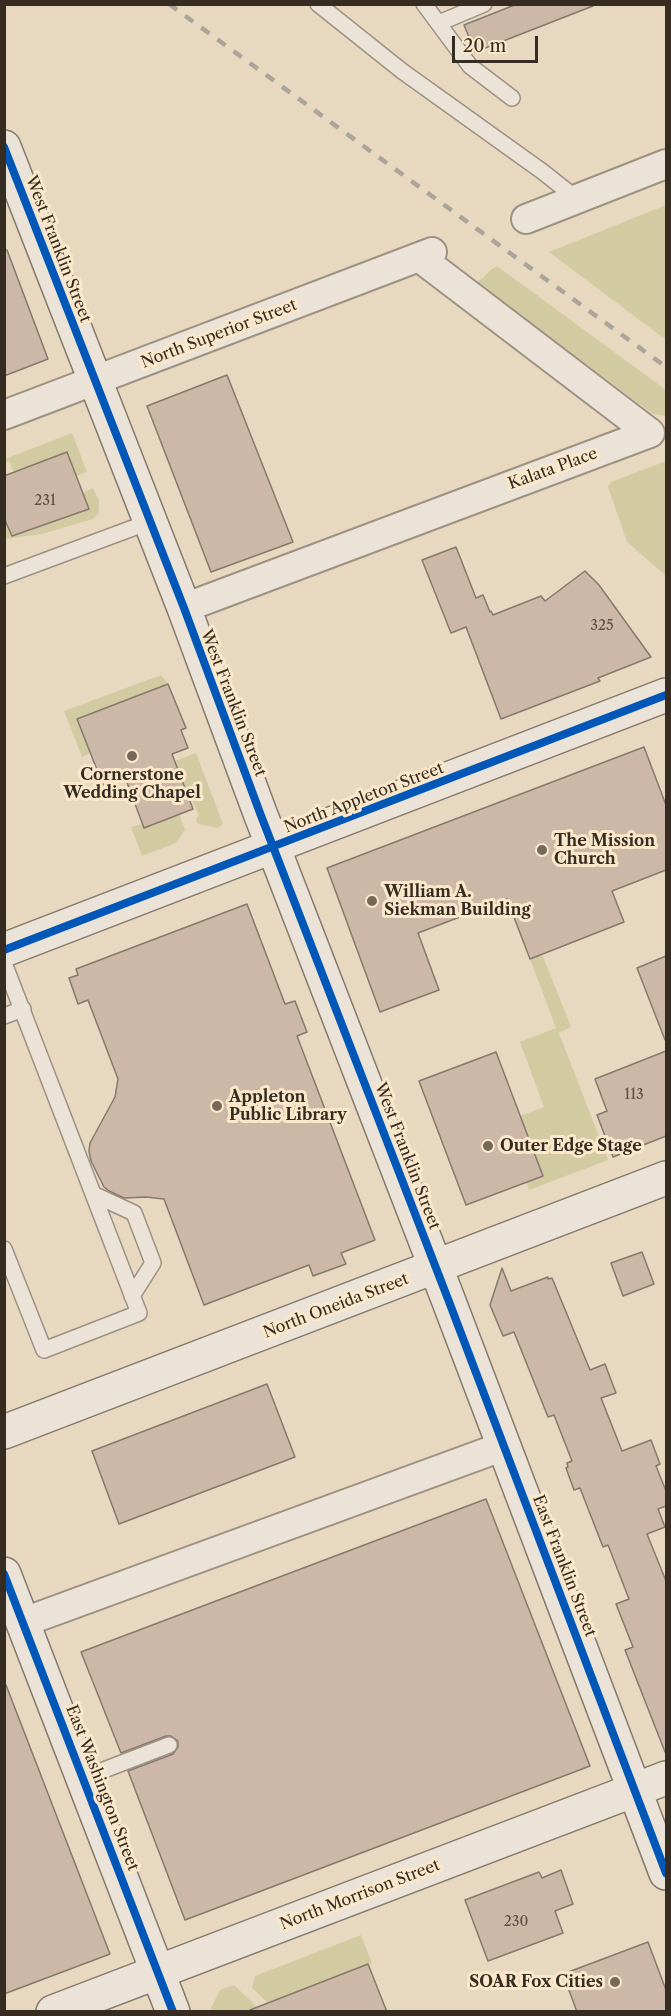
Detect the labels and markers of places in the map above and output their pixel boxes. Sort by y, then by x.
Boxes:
marker: Cornerstone Wedding Chapel [125,749,139,763]
place label: Cornerstone Wedding Chapel [63,765,201,803]
place label: The Mission Church [554,831,655,869]
marker: The Mission Church [535,843,549,857]
place label: William A. Siekman Building [384,882,531,920]
marker: William A. Siekman Building [365,894,379,908]
place label: Appleton Public Library [229,1087,347,1125]
marker: Appleton Public Library [210,1099,224,1113]
place label: Outer Edge Stage [500,1136,642,1156]
marker: Outer Edge Stage [481,1139,495,1153]
place label: SOAR Fox Cities [469,1972,603,1992]
marker: SOAR Fox Cities [608,1975,622,1989]

